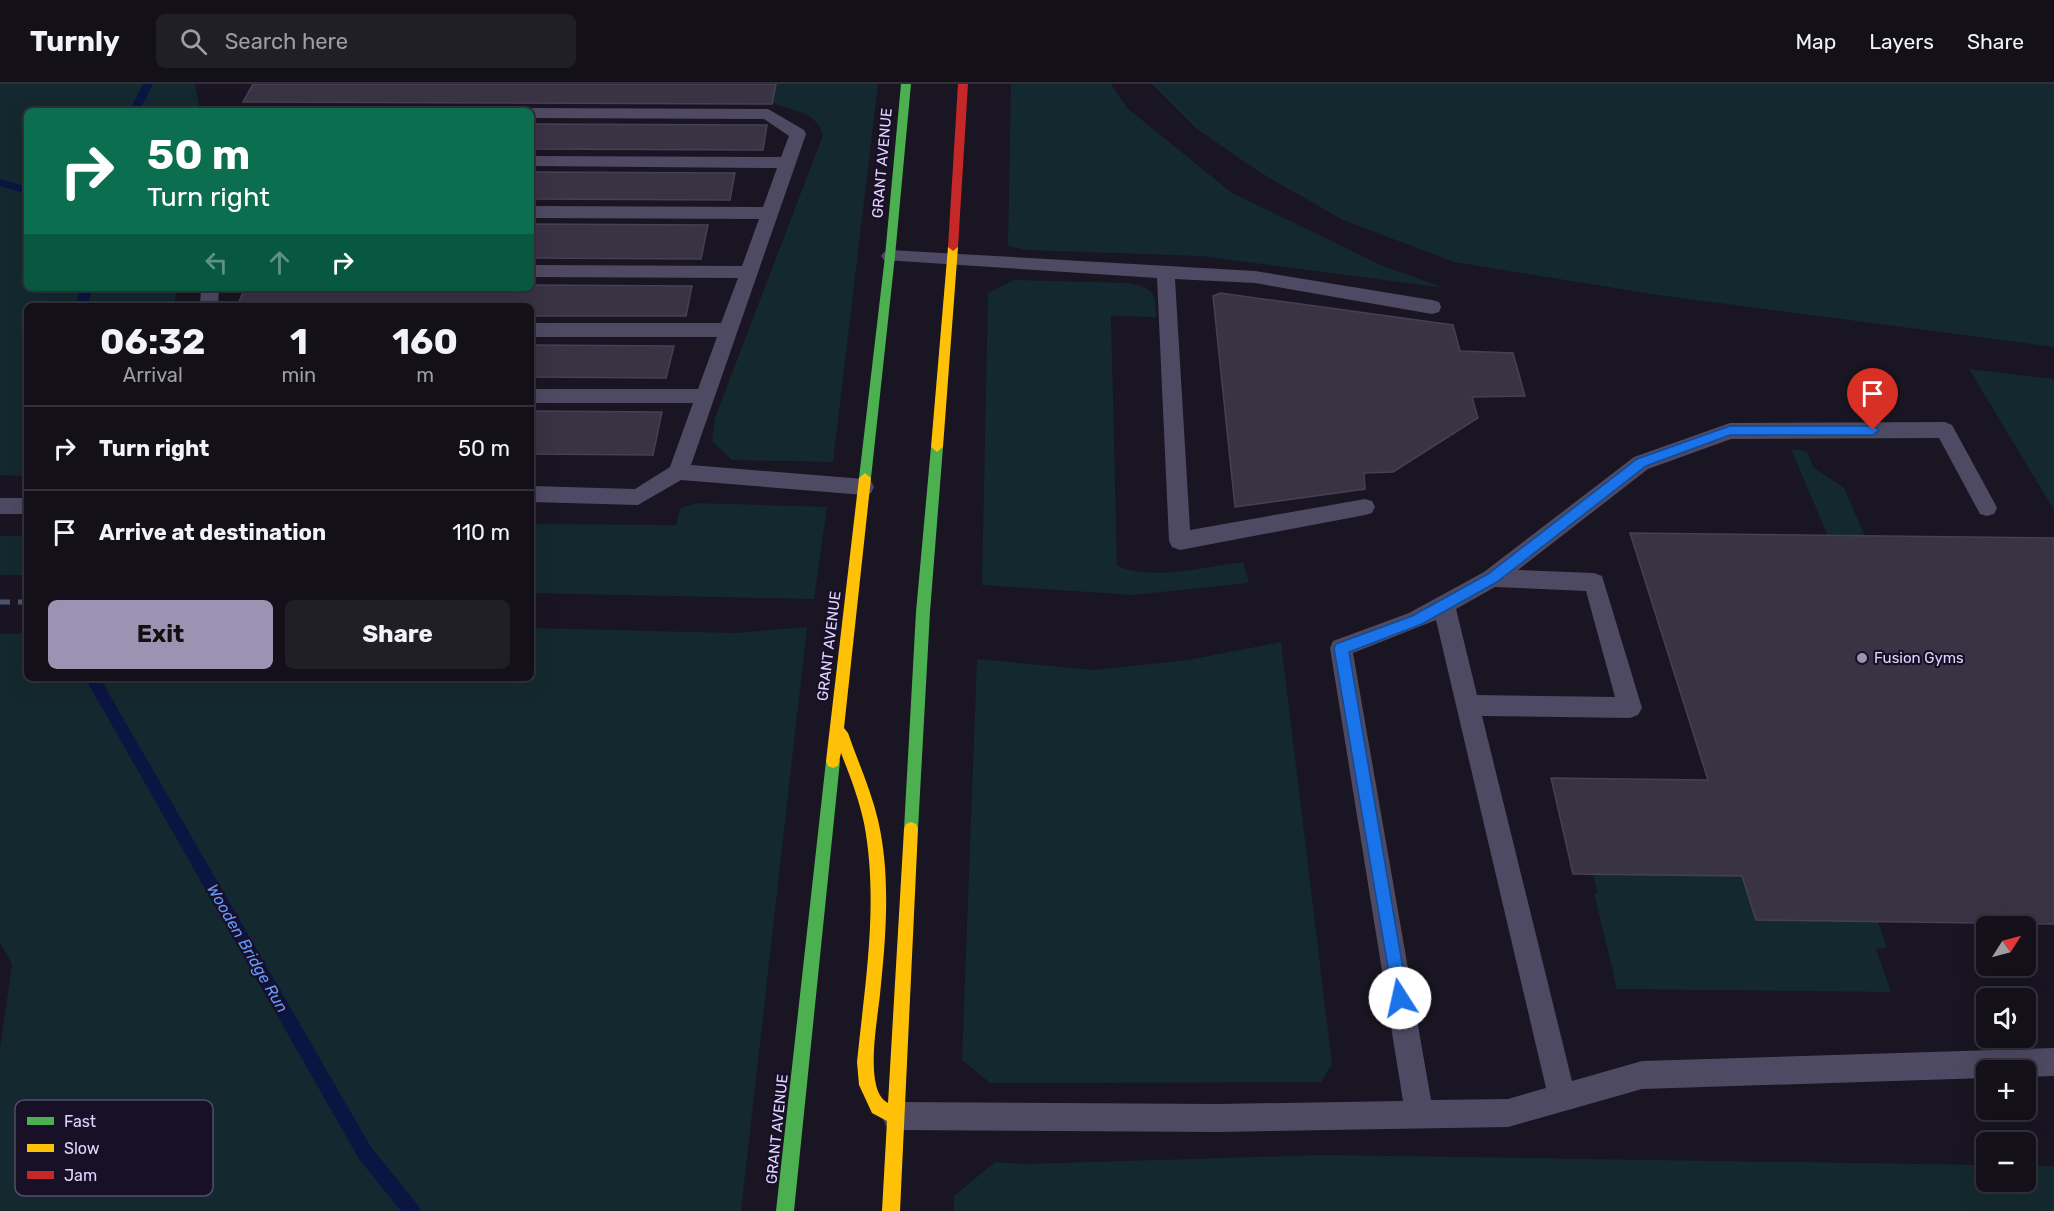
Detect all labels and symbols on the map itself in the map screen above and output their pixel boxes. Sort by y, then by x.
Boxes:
street label: GRANT AVENUE [868,107,896,219]
pin [1847,368,1898,430]
street label: GRANT AVENUE [813,590,845,702]
place label: Fusion Gyms [1874,649,1964,667]
marker: Fusion Gyms [1855,651,1869,665]
water label: Wooden Bridge Run [203,881,292,1016]
north arrow [1976,916,2036,976]
position arrow [1368,966,1432,1030]
street label: GRANT AVENUE [762,1073,792,1185]
legend [15,1100,213,1196]
text: Fast [64,1112,96,1131]
text: Slow [64,1139,100,1158]
text: Jam [64,1166,97,1185]

